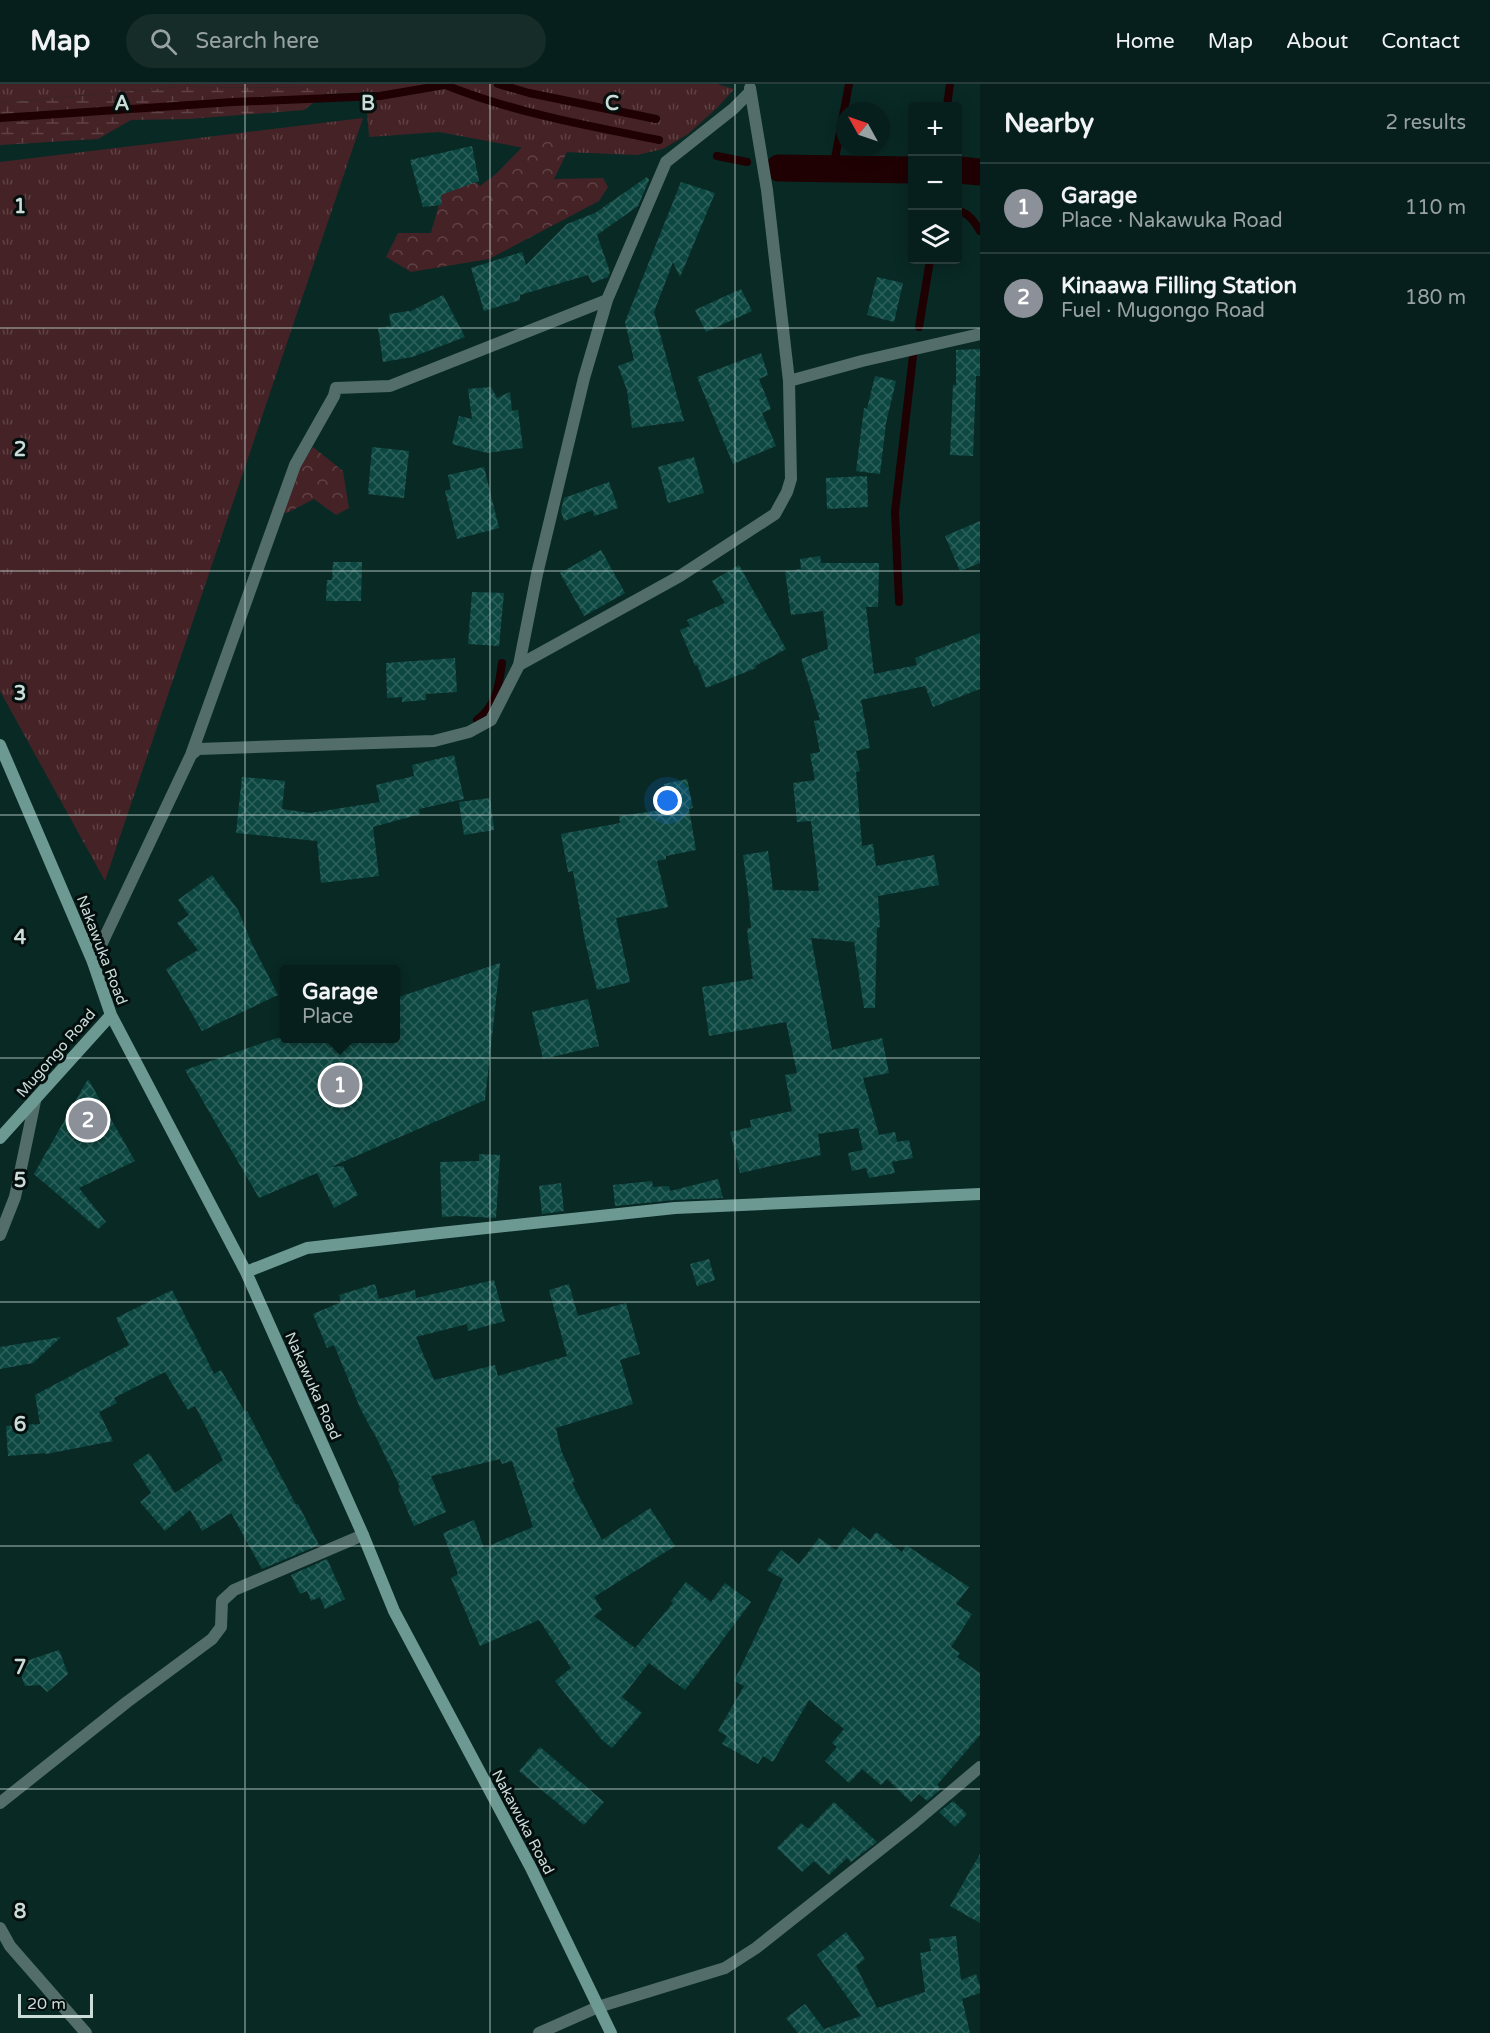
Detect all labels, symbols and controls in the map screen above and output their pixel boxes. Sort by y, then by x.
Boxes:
search box [126,14,546,68]
text: Map [30,24,90,58]
icon: search [147,25,180,58]
text: Search here [195,28,319,54]
text: Home [1115,29,1175,54]
text: Map [1208,29,1253,54]
text: About [1286,29,1348,54]
text: Contact [1381,29,1460,54]
text: A [115,92,130,116]
text: B [361,92,375,116]
text: C [605,92,619,116]
north arrow [836,102,890,156]
map controls [908,102,962,264]
button: + [908,102,962,156]
text: Nearby [1004,108,1094,139]
text: 2 results [1386,111,1466,135]
button: − [908,156,962,210]
text: Garage [1061,183,1137,209]
text: 1 [14,195,26,219]
text: 1 [1017,196,1030,220]
text: 110 m [1405,196,1466,220]
text: Place · Nakawuka Road [1061,209,1283,233]
button: layers [908,210,962,264]
text: Kinaawa Filling Station [1061,273,1297,299]
text: 2 [1017,286,1030,310]
text: 180 m [1405,286,1466,310]
text: Fuel · Mugongo Road [1061,299,1265,323]
text: 2 [14,438,26,462]
text: 3 [14,682,26,706]
your location [653,786,682,815]
street label: Nakawuka Road [73,893,131,1007]
text: 4 [14,926,27,950]
popup [280,965,400,1043]
text: Garage [302,979,378,1005]
street label: Mugongo Road [13,1005,99,1101]
text: Place [302,1005,353,1029]
pin: 1 [320,1062,360,1108]
pin: 2 [68,1098,107,1142]
text: 5 [14,1169,26,1193]
street label: Nakawuka Road [281,1329,345,1443]
text: 6 [14,1413,26,1437]
text: 7 [14,1656,26,1680]
street label: Nakawuka Road [488,1767,558,1877]
text: 8 [14,1900,26,1924]
scale bar [18,1991,93,2018]
text: 20 m [27,1994,66,2014]

